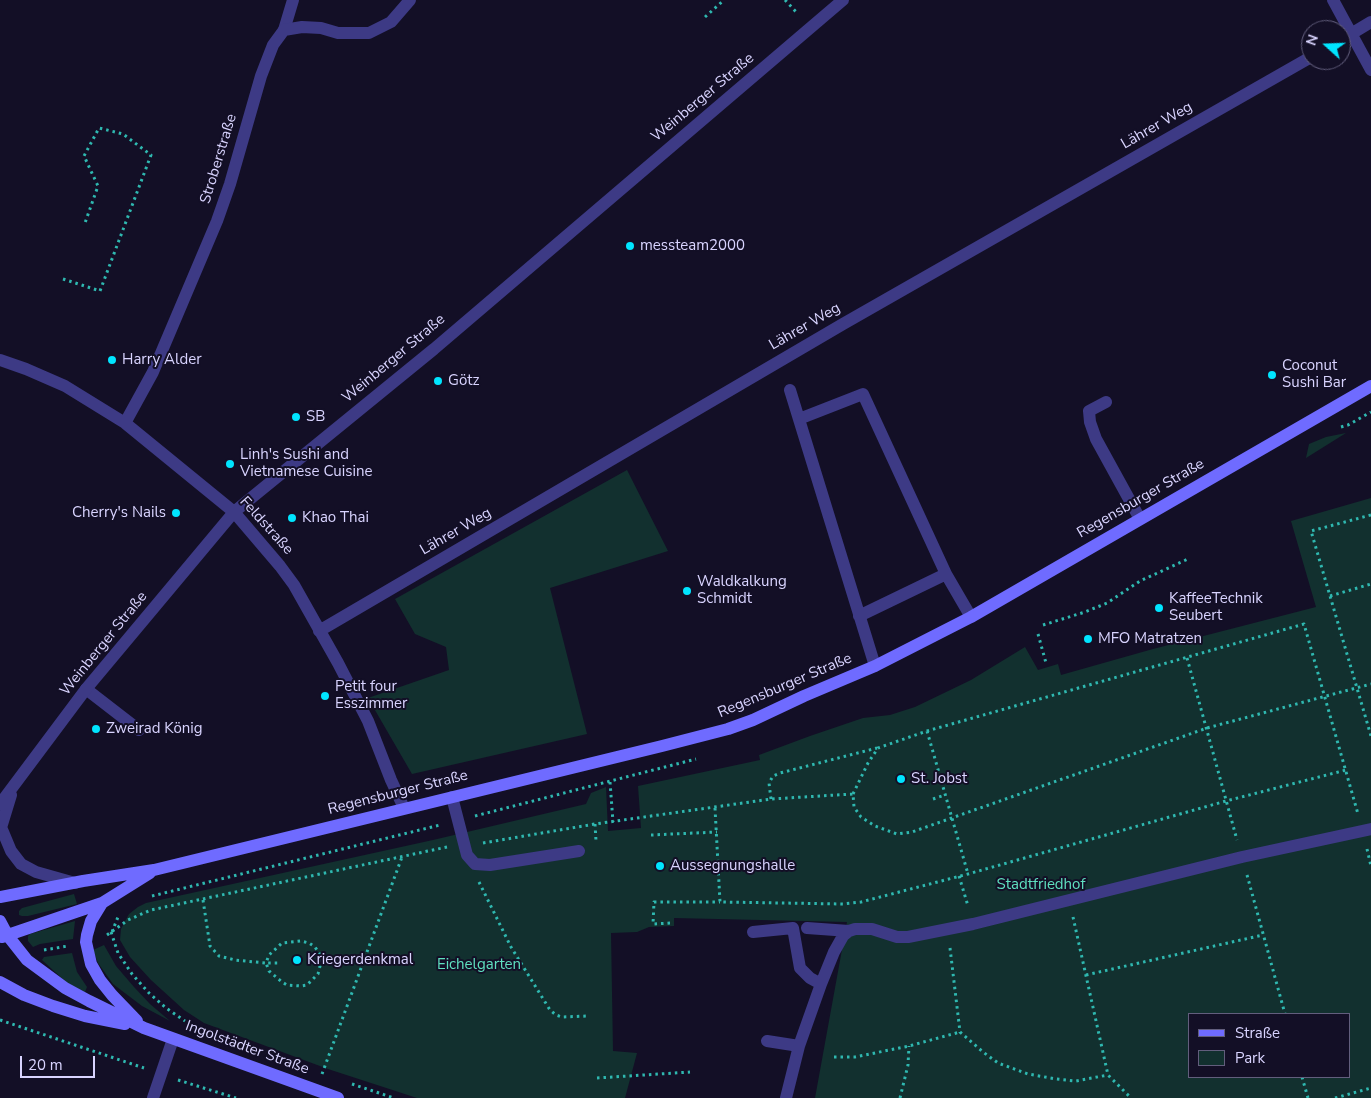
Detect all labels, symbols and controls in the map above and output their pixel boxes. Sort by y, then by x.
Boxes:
north arrow [1301,20,1351,70]
text: N [1302,32,1323,48]
street label: Weinberger Straße [648,50,758,146]
street label: Lährer Weg [1118,98,1196,154]
street label: Stroberstraße [197,112,241,206]
place label: messteam2000 [640,237,745,255]
marker: messteam2000 [624,240,636,252]
street label: Lährer Weg [766,299,844,355]
street label: Weinberger Straße [339,311,449,407]
place label: Harry Alder [122,351,202,369]
marker: Harry Alder [106,354,118,366]
place label: Coconut Sushi Bar [1282,357,1346,392]
marker: Coconut Sushi Bar [1266,369,1278,381]
place label: Götz [448,372,479,390]
marker: Götz [432,375,444,387]
place label: SB [306,408,325,426]
marker: SB [290,411,302,423]
place label: Linh's Sushi and Vietnamese Cuisine [240,446,372,481]
street label: Regensburger Straße [1074,455,1208,543]
marker: Linh's Sushi and Vietnamese Cuisine [224,458,236,470]
street label: Feldstraße [235,493,297,559]
place label: Cherry's Nails [72,504,166,522]
street label: Lährer Weg [417,504,495,560]
marker: Cherry's Nails [170,507,182,519]
place label: Khao Thai [302,509,369,527]
marker: Khao Thai [286,512,298,524]
place label: Waldkalkung Schmidt [697,573,787,608]
marker: Waldkalkung Schmidt [681,585,693,597]
street label: Weinberger Straße [57,588,151,700]
place label: KaffeeTechnik Seubert [1169,590,1263,625]
marker: KaffeeTechnik Seubert [1153,602,1165,614]
place label: MFO Matratzen [1098,630,1202,648]
marker: MFO Matratzen [1082,633,1094,645]
street label: Regensburger Straße [715,650,855,722]
place label: Petit four Esszimmer [335,678,407,713]
marker: Petit four Esszimmer [319,690,331,702]
place label: Zweirad König [106,720,203,738]
marker: Zweirad König [90,723,102,735]
street label: Regensburger Straße [326,767,470,819]
place label: St. Jobst [911,770,967,788]
marker: St. Jobst [895,773,907,785]
place label: Aussegnungshalle [670,857,795,875]
marker: Aussegnungshalle [654,860,666,872]
park label: Stadtfriedhof [997,876,1085,894]
place label: Kriegerdenkmal [307,951,413,969]
marker: Kriegerdenkmal [291,954,303,966]
park label: Eichelgarten [437,956,521,974]
legend [1188,1013,1351,1078]
street label: Ingolstädter Straße [183,1017,311,1079]
text: Straße [1235,1023,1280,1043]
scale bar [22,1046,98,1078]
text: Park [1235,1048,1265,1068]
text: 20 m [28,1055,63,1075]

